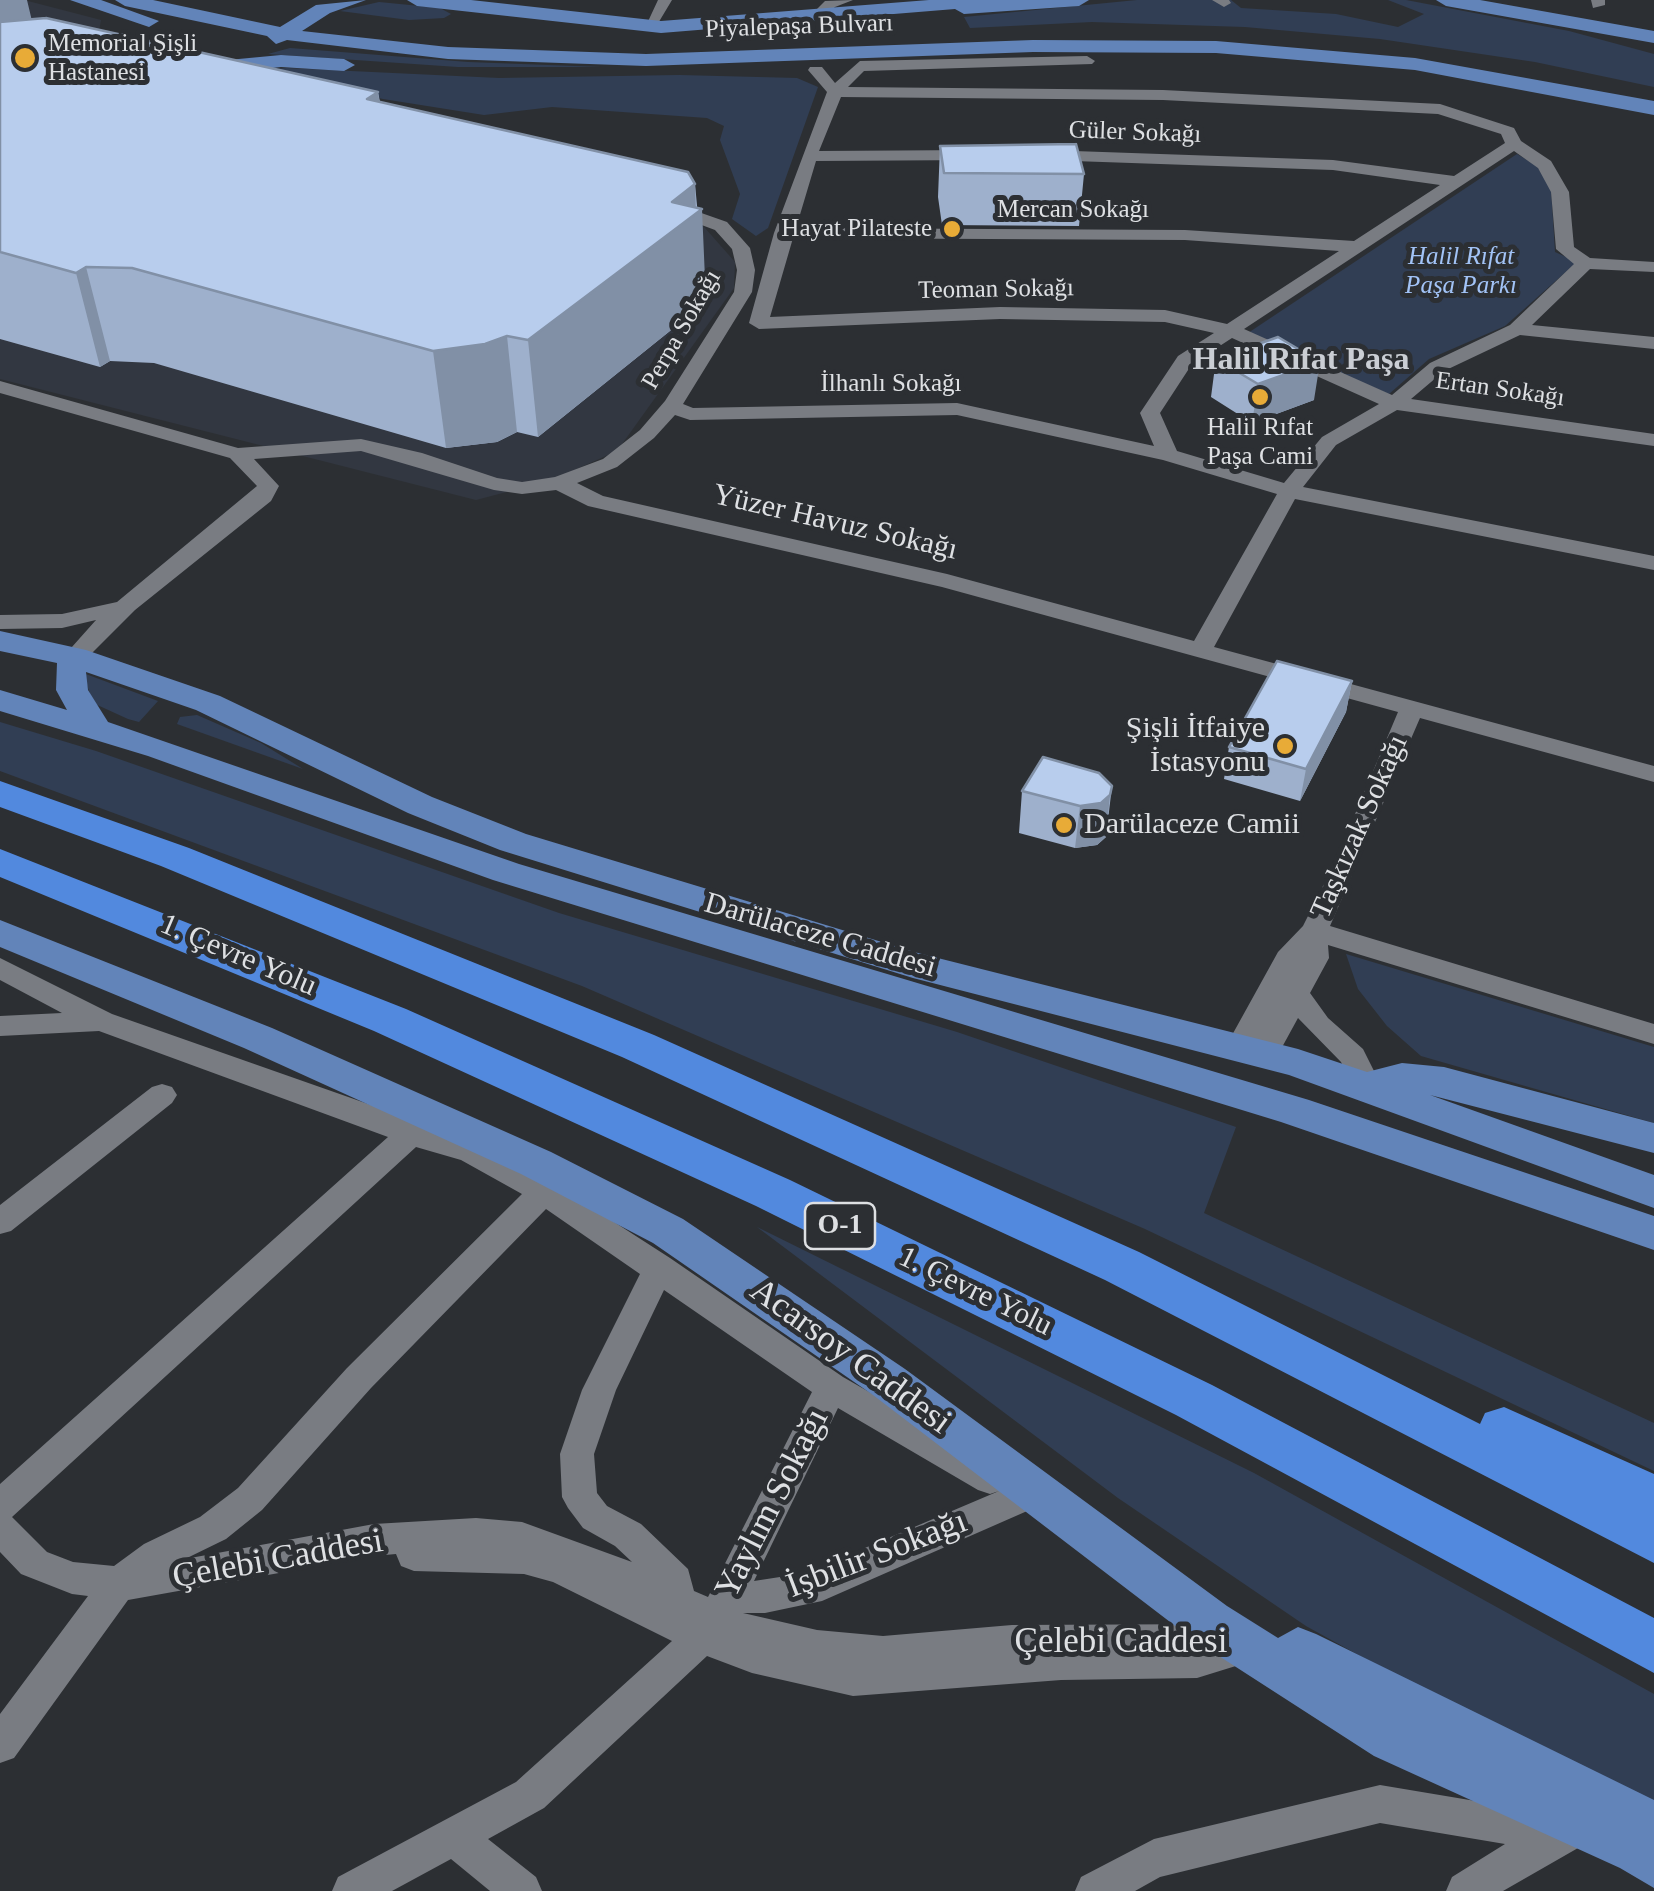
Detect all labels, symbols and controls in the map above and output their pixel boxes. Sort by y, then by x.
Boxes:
street label: Piyalepaşa Bulvarı [704,9,894,45]
place label: Memorial Şişli Hastanesi [48,29,197,88]
marker: Memorial Şişli Hastanesi [12,45,38,71]
street label: Güler Sokağı [1068,116,1202,150]
street label: Mercan Sokağı [997,195,1149,225]
place label: Hayat Pilateste [781,214,932,244]
marker: Hayat Pilateste [941,218,963,240]
park label: Halil Rıfat Paşa Parkı [1405,242,1517,301]
street label: Perpa Sokağı [636,265,728,395]
street label: Teoman Sokağı [918,274,1074,306]
district label: Halil Rıfat Paşa [1193,342,1409,380]
street label: Ertan Sokağı [1434,366,1566,414]
street label: İlhanlı Sokağı [821,369,961,399]
marker: Halil Rıfat Paşa Cami [1249,386,1271,408]
place label: Halil Rıfat Paşa Cami [1207,413,1313,472]
street label: Yüzer Havuz Sokağı [709,477,961,569]
place label: Şişli İtfaiye İstasyonu [1126,711,1265,782]
street label: Taşkızak Sokağı [1303,730,1417,924]
marker: Şişli İtfaiye İstasyonu [1274,735,1296,757]
place label: Darülaceze Camii [1084,807,1300,843]
marker: Darülaceze Camii [1053,814,1075,836]
street label: Darülaceze Caddesi [700,886,940,986]
street label: 1. Çevre Yolu [155,907,321,1005]
road number: O-1 [805,1203,875,1249]
street label: 1. Çevre Yolu [892,1239,1058,1345]
street label: Acarsoy Caddesi [741,1270,959,1444]
street label: Yaylım Sokağı [707,1402,839,1606]
street label: İşbilir Sokağı [781,1501,973,1609]
street label: Çelebi Caddesi [170,1521,386,1599]
street label: Çelebi Caddesi [1015,1622,1227,1664]

